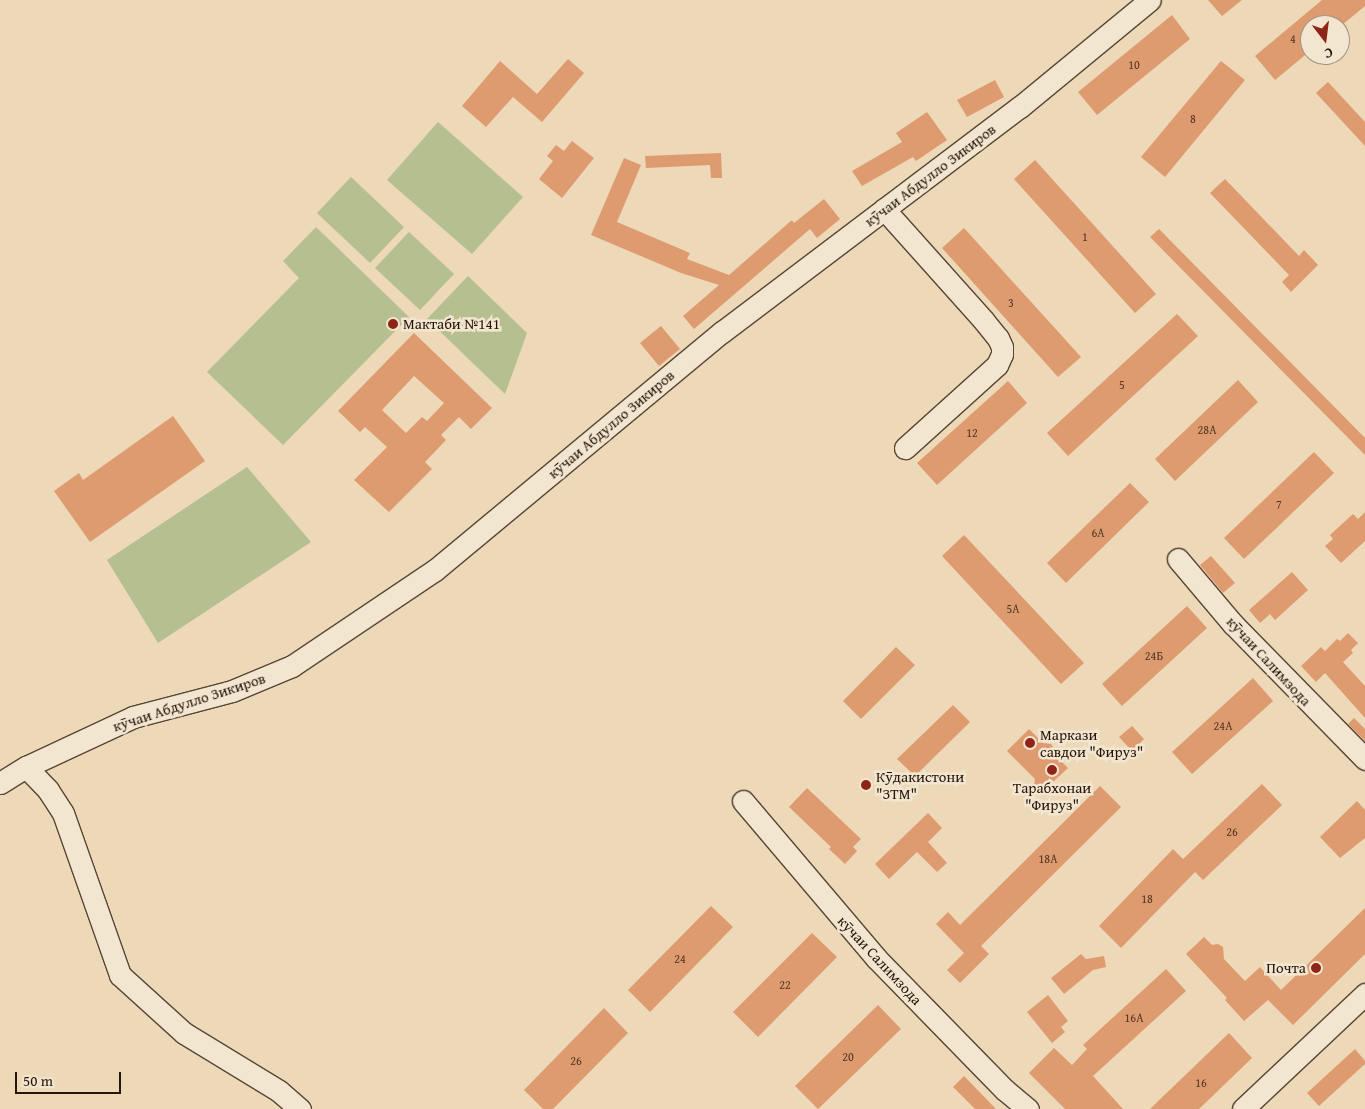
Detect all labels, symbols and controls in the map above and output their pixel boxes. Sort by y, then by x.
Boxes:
north arrow [1300,15,1350,65]
house number: 4 [1290,32,1296,46]
text: С [1322,43,1335,64]
house number: 10 [1128,58,1140,72]
house number: 8 [1190,112,1196,126]
street label: кӯчаи Абдулло Зикиров [861,120,999,230]
house number: 1 [1082,230,1088,244]
house number: 3 [1008,296,1014,310]
place label: Мактаби №141 [403,315,500,333]
marker: Мактаби №141 [387,318,399,330]
street label: кӯчаи Абдулло Зикиров [544,366,678,482]
house number: 5 [1119,378,1125,392]
house number: 28А [1198,423,1216,437]
house number: 12 [966,426,978,440]
house number: 7 [1276,498,1282,512]
house number: 6А [1091,526,1105,540]
house number: 5А [1006,602,1020,616]
street label: кӯчаи Салимзода [1223,613,1315,709]
house number: 24Б [1145,649,1163,663]
street label: кӯчаи Абдулло Зикиров [110,669,268,735]
house number: 24А [1214,719,1232,733]
place label: Маркази савдои "Фируз" [1040,725,1143,760]
marker: Маркази савдои "Фируз" [1024,737,1036,749]
marker: Тарабхонаи "Фируз" [1046,764,1058,776]
place label: Кӯдакистони "ЗТМ" [876,767,964,802]
place label: Тарабхонаи "Фируз" [1013,778,1091,813]
marker: Кӯдакистони "ЗТМ" [860,779,872,791]
house number: 26 [1226,825,1238,839]
house number: 18А [1039,852,1057,866]
house number: 18 [1141,892,1153,906]
street label: кӯчаи Салимзода [834,912,926,1008]
house number: 24 [674,952,686,966]
place label: Почта [1266,959,1306,977]
marker: Почта [1310,962,1322,974]
house number: 22 [779,978,791,992]
house number: 16А [1125,1011,1143,1025]
house number: 20 [842,1050,854,1064]
house number: 26 [570,1054,582,1068]
scale bar [18,1062,124,1094]
text: 50 m [23,1070,53,1091]
house number: 16 [1195,1076,1207,1090]

